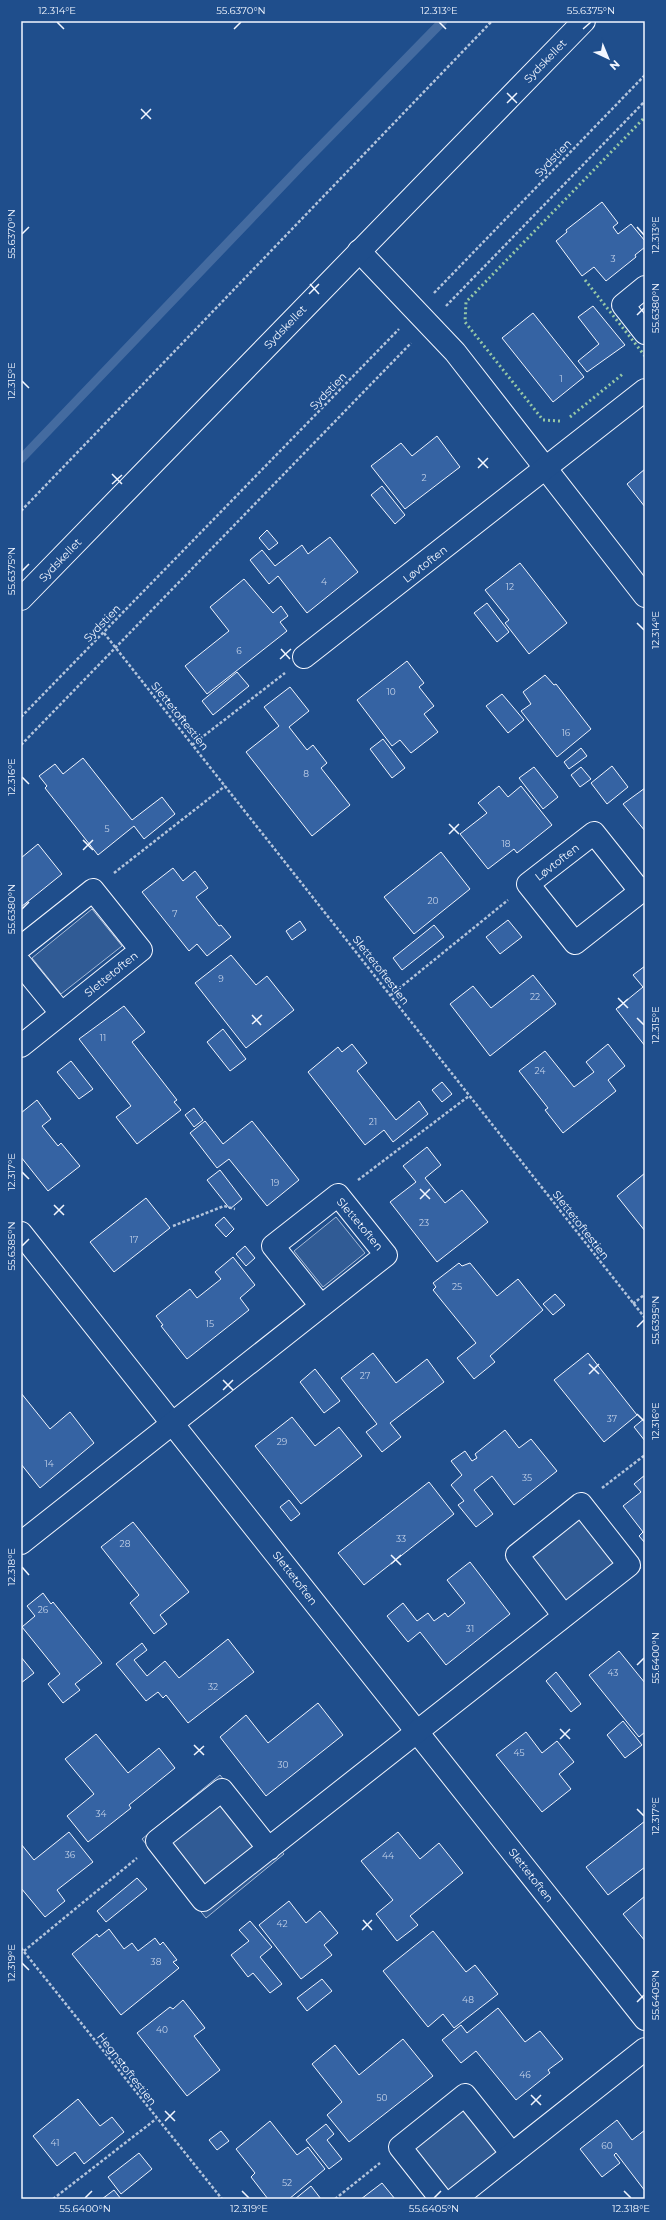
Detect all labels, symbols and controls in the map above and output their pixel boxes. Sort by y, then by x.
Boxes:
text: 12.314°E [38,4,76,17]
text: 55.6370°N [216,4,266,17]
text: 12.313°E [420,4,458,17]
text: 55.6375°N [567,4,615,17]
street label: Sydskellet [521,36,570,86]
north arrow [588,38,628,78]
text: N [607,57,623,73]
street label: Sydstien [532,136,574,180]
text: 55.6370°N [5,209,18,259]
text: 12.313°E [649,216,662,254]
house number: 3 [610,253,616,264]
text: 55.6380°N [649,283,662,333]
street label: Sydskellet [261,302,310,352]
text: 12.315°E [5,362,18,400]
street label: Sydstien [307,369,349,413]
house number: 1 [559,373,563,384]
house number: 2 [421,472,427,483]
street label: Sydskellet [36,535,85,585]
street label: Løvtoften [400,542,450,586]
text: 55.6375°N [5,547,18,595]
house number: 4 [321,576,327,587]
house number: 12 [506,581,514,592]
street label: Sydstien [81,601,123,645]
text: 12.314°E [649,611,662,649]
house number: 6 [236,645,242,656]
street label: Slettetoftestien [148,679,212,753]
house number: 10 [386,686,396,697]
house number: 16 [562,727,571,738]
text: 12.316°E [5,758,18,796]
house number: 8 [303,768,309,779]
house number: 5 [104,823,110,834]
house number: 18 [502,838,511,849]
street label: Løvtoften [532,840,582,884]
text: 55.6380°N [5,884,18,934]
house number: 20 [427,895,439,906]
house number: 7 [172,908,178,919]
street label: Slettetoftestien [350,932,412,1008]
street label: Slettetoften [81,948,141,1000]
house number: 9 [218,973,224,984]
house number: 22 [530,991,540,1002]
text: 12.315°E [649,1006,662,1044]
house number: 11 [100,1032,106,1043]
house number: 24 [535,1065,545,1076]
house number: 21 [369,1116,377,1127]
text: 12.317°E [5,1153,18,1191]
house number: 19 [271,1177,280,1188]
street label: Slettetoftestien [550,1187,612,1263]
street label: Slettetoften [334,1195,386,1253]
house number: 23 [419,1217,429,1228]
text: 55.6385°N [5,1221,18,1271]
house number: 17 [130,1234,138,1245]
house number: 25 [452,1281,462,1292]
text: 55.6395°N [649,1296,662,1344]
house number: 15 [206,1318,214,1329]
house number: 27 [360,1370,370,1381]
text: 12.316°E [649,1402,662,1440]
house number: 37 [607,1413,617,1424]
house number: 29 [277,1436,288,1447]
house number: 14 [44,1458,54,1469]
house number: 35 [522,1472,532,1483]
house number: 33 [396,1533,406,1544]
house number: 28 [120,1538,131,1549]
text: 12.318°E [5,1548,18,1586]
street label: Slettetoften [270,1548,320,1608]
house number: 26 [38,1604,49,1615]
house number: 31 [466,1623,474,1634]
text: 55.6400°N [649,1632,662,1684]
house number: 43 [608,1667,618,1678]
house number: 32 [208,1681,218,1692]
house number: 45 [513,1747,525,1758]
house number: 30 [277,1759,289,1770]
text: 12.317°E [649,1797,662,1835]
house number: 34 [95,1808,107,1819]
street label: Slettetoften [506,1845,556,1905]
house number: 36 [65,1849,76,1860]
house number: 44 [382,1850,394,1861]
house number: 42 [276,1918,288,1929]
text: 12.319°E [5,1944,18,1982]
house number: 38 [151,1956,162,1967]
text: 55.6405°N [649,1970,662,2020]
house number: 48 [462,1994,474,2005]
house number: 40 [156,2024,168,2035]
street label: Hegnstoftestien [94,2030,160,2108]
house number: 46 [519,2069,531,2080]
house number: 50 [376,2092,388,2103]
house number: 41 [51,2137,59,2148]
house number: 60 [601,2140,613,2151]
house number: 52 [282,2177,292,2188]
text: 55.6400°N [59,2202,111,2215]
text: 12.319°E [230,2202,268,2215]
text: 55.6405°N [409,2202,459,2215]
text: 12.318°E [612,2202,650,2215]

